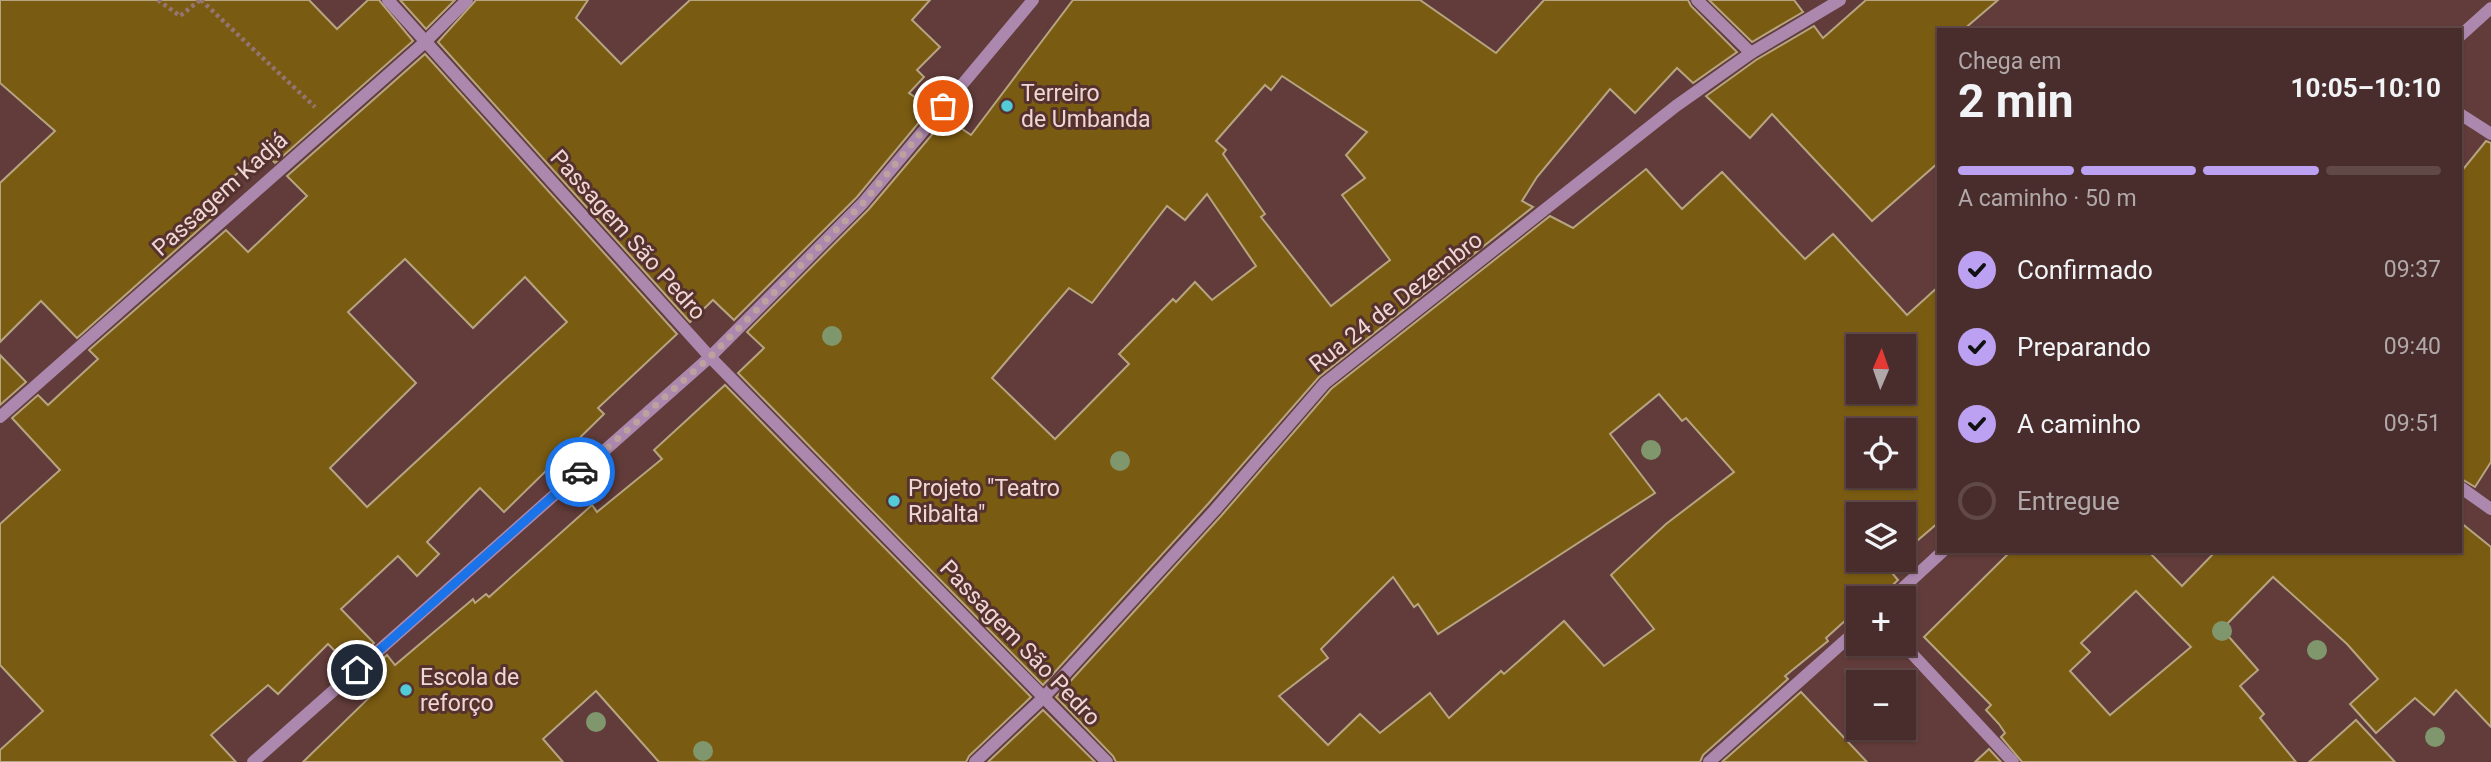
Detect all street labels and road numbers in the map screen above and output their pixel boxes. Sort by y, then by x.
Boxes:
street label: Passagem Kadjá [147,126,293,262]
street label: Passagem São Pedro [545,144,711,326]
street label: Rua 24 de Dezembro [1304,226,1488,378]
street label: Passagem São Pedro [934,555,1106,731]

